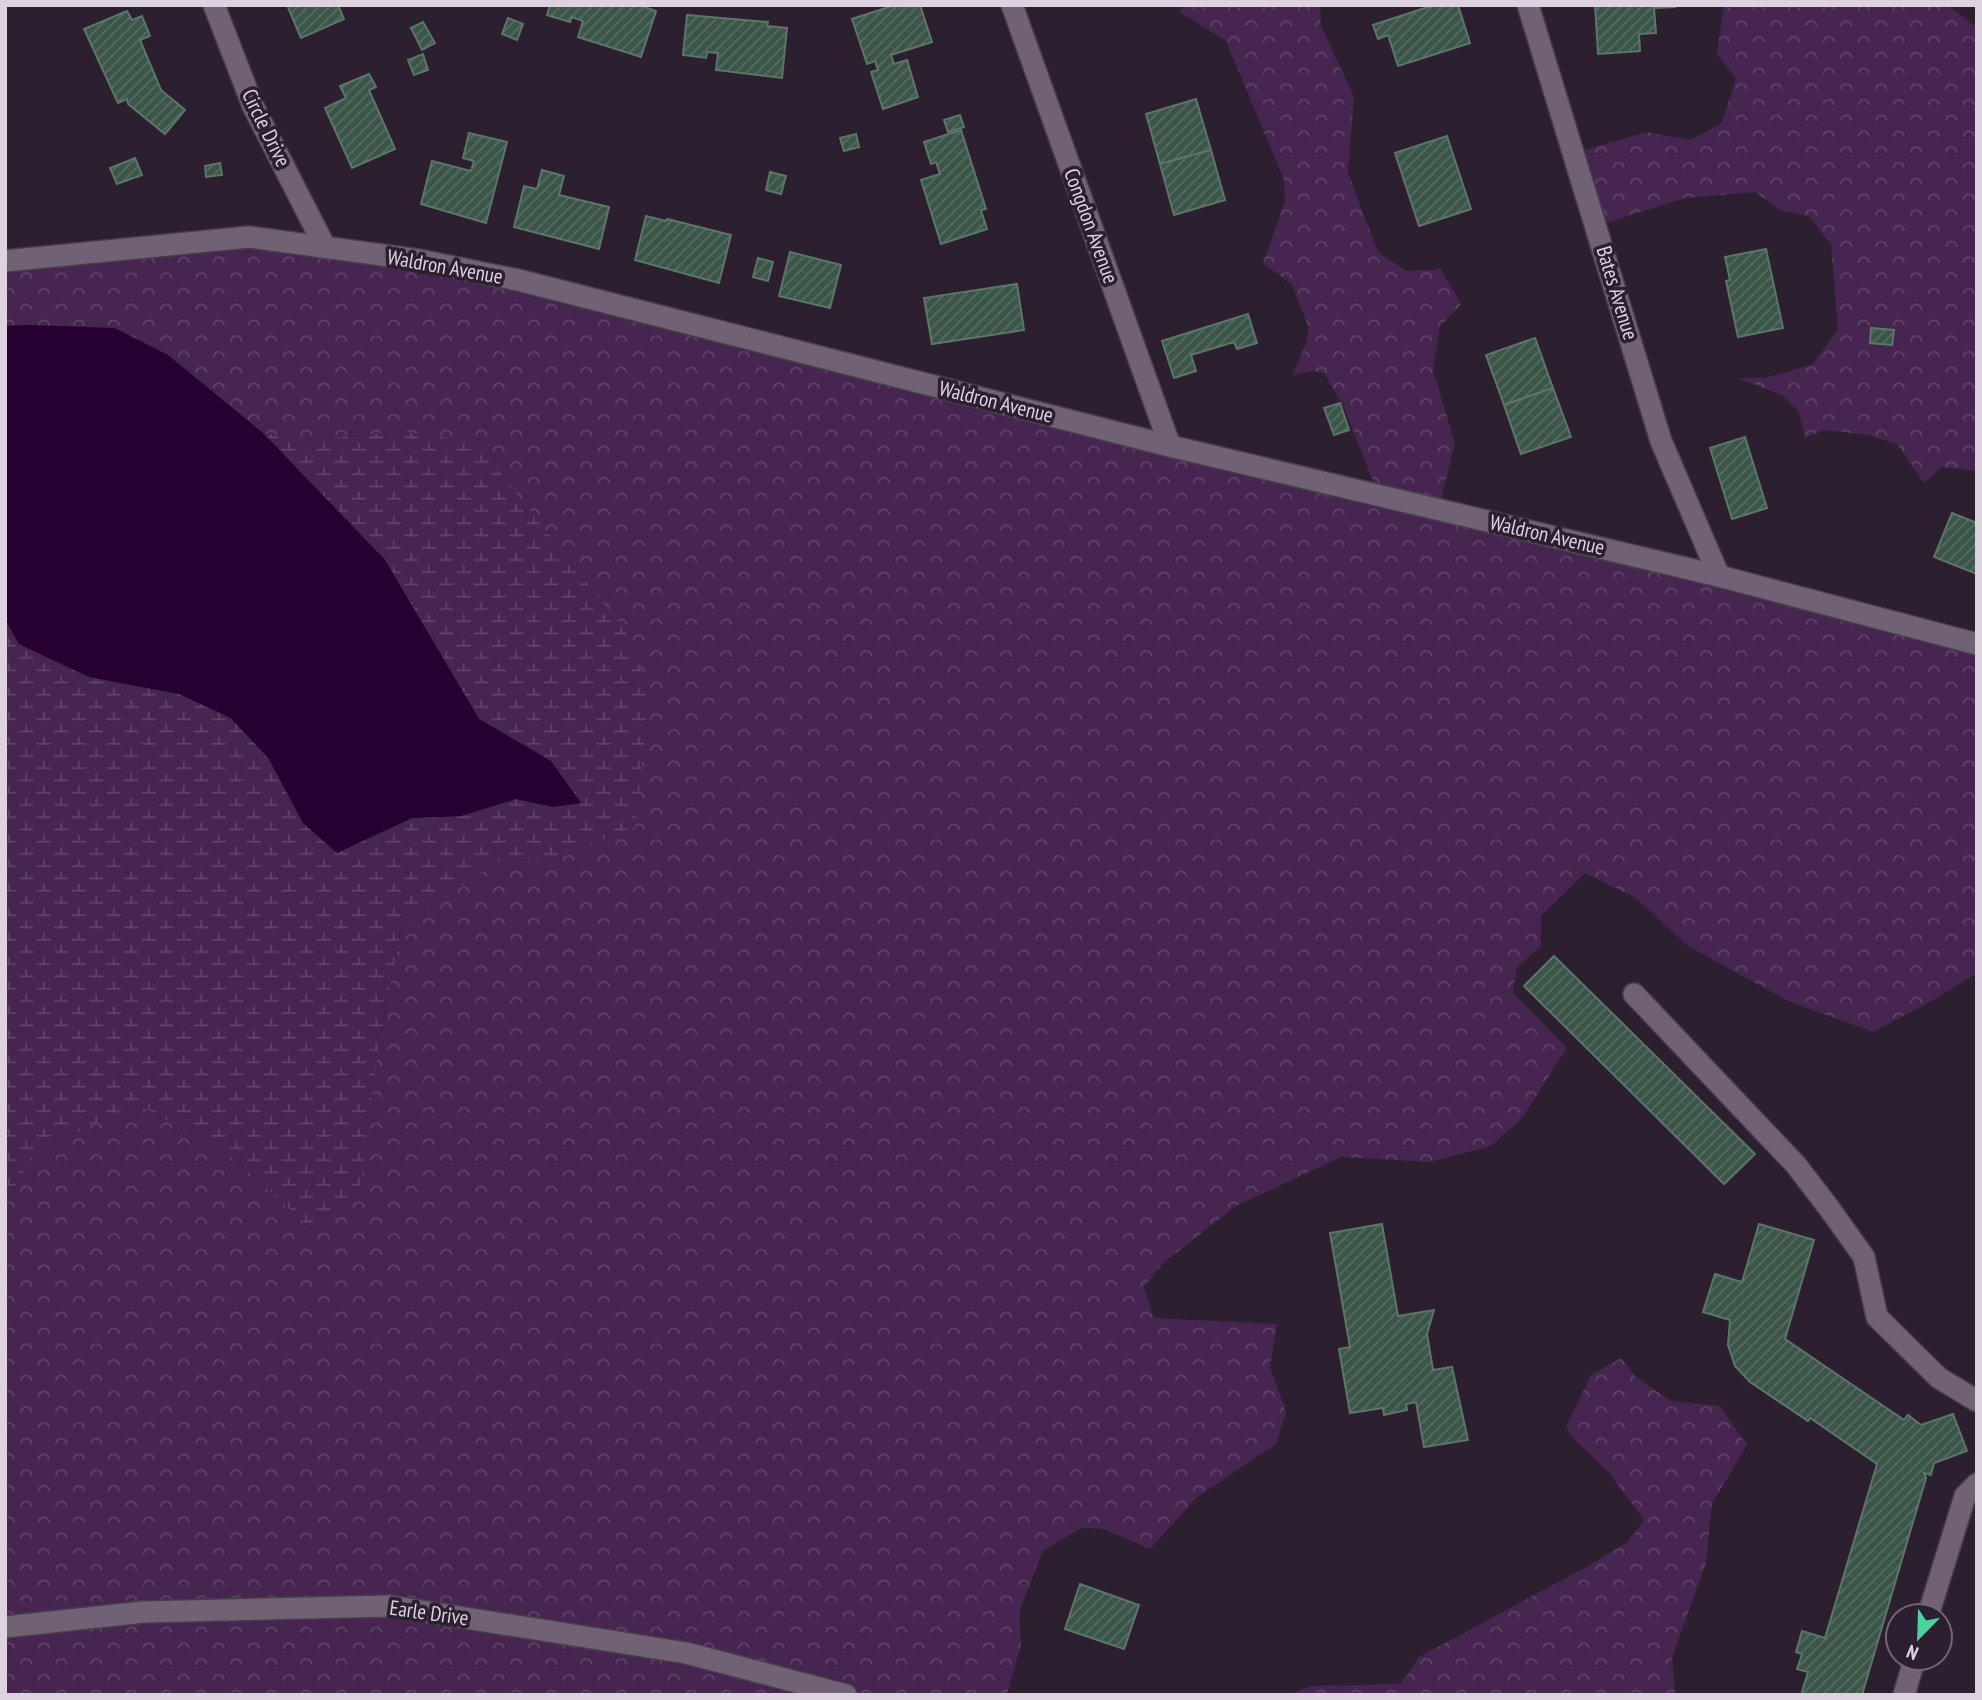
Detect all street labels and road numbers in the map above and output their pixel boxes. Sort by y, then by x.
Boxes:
street label: Circle Drive [236,84,297,171]
street label: Congdon Avenue [1058,164,1125,287]
street label: Waldron Avenue [385,243,505,290]
street label: Bates Avenue [1590,243,1645,343]
street label: Waldron Avenue [936,374,1056,429]
street label: Waldron Avenue [1487,508,1607,561]
street label: Earle Drive [388,1594,470,1631]

